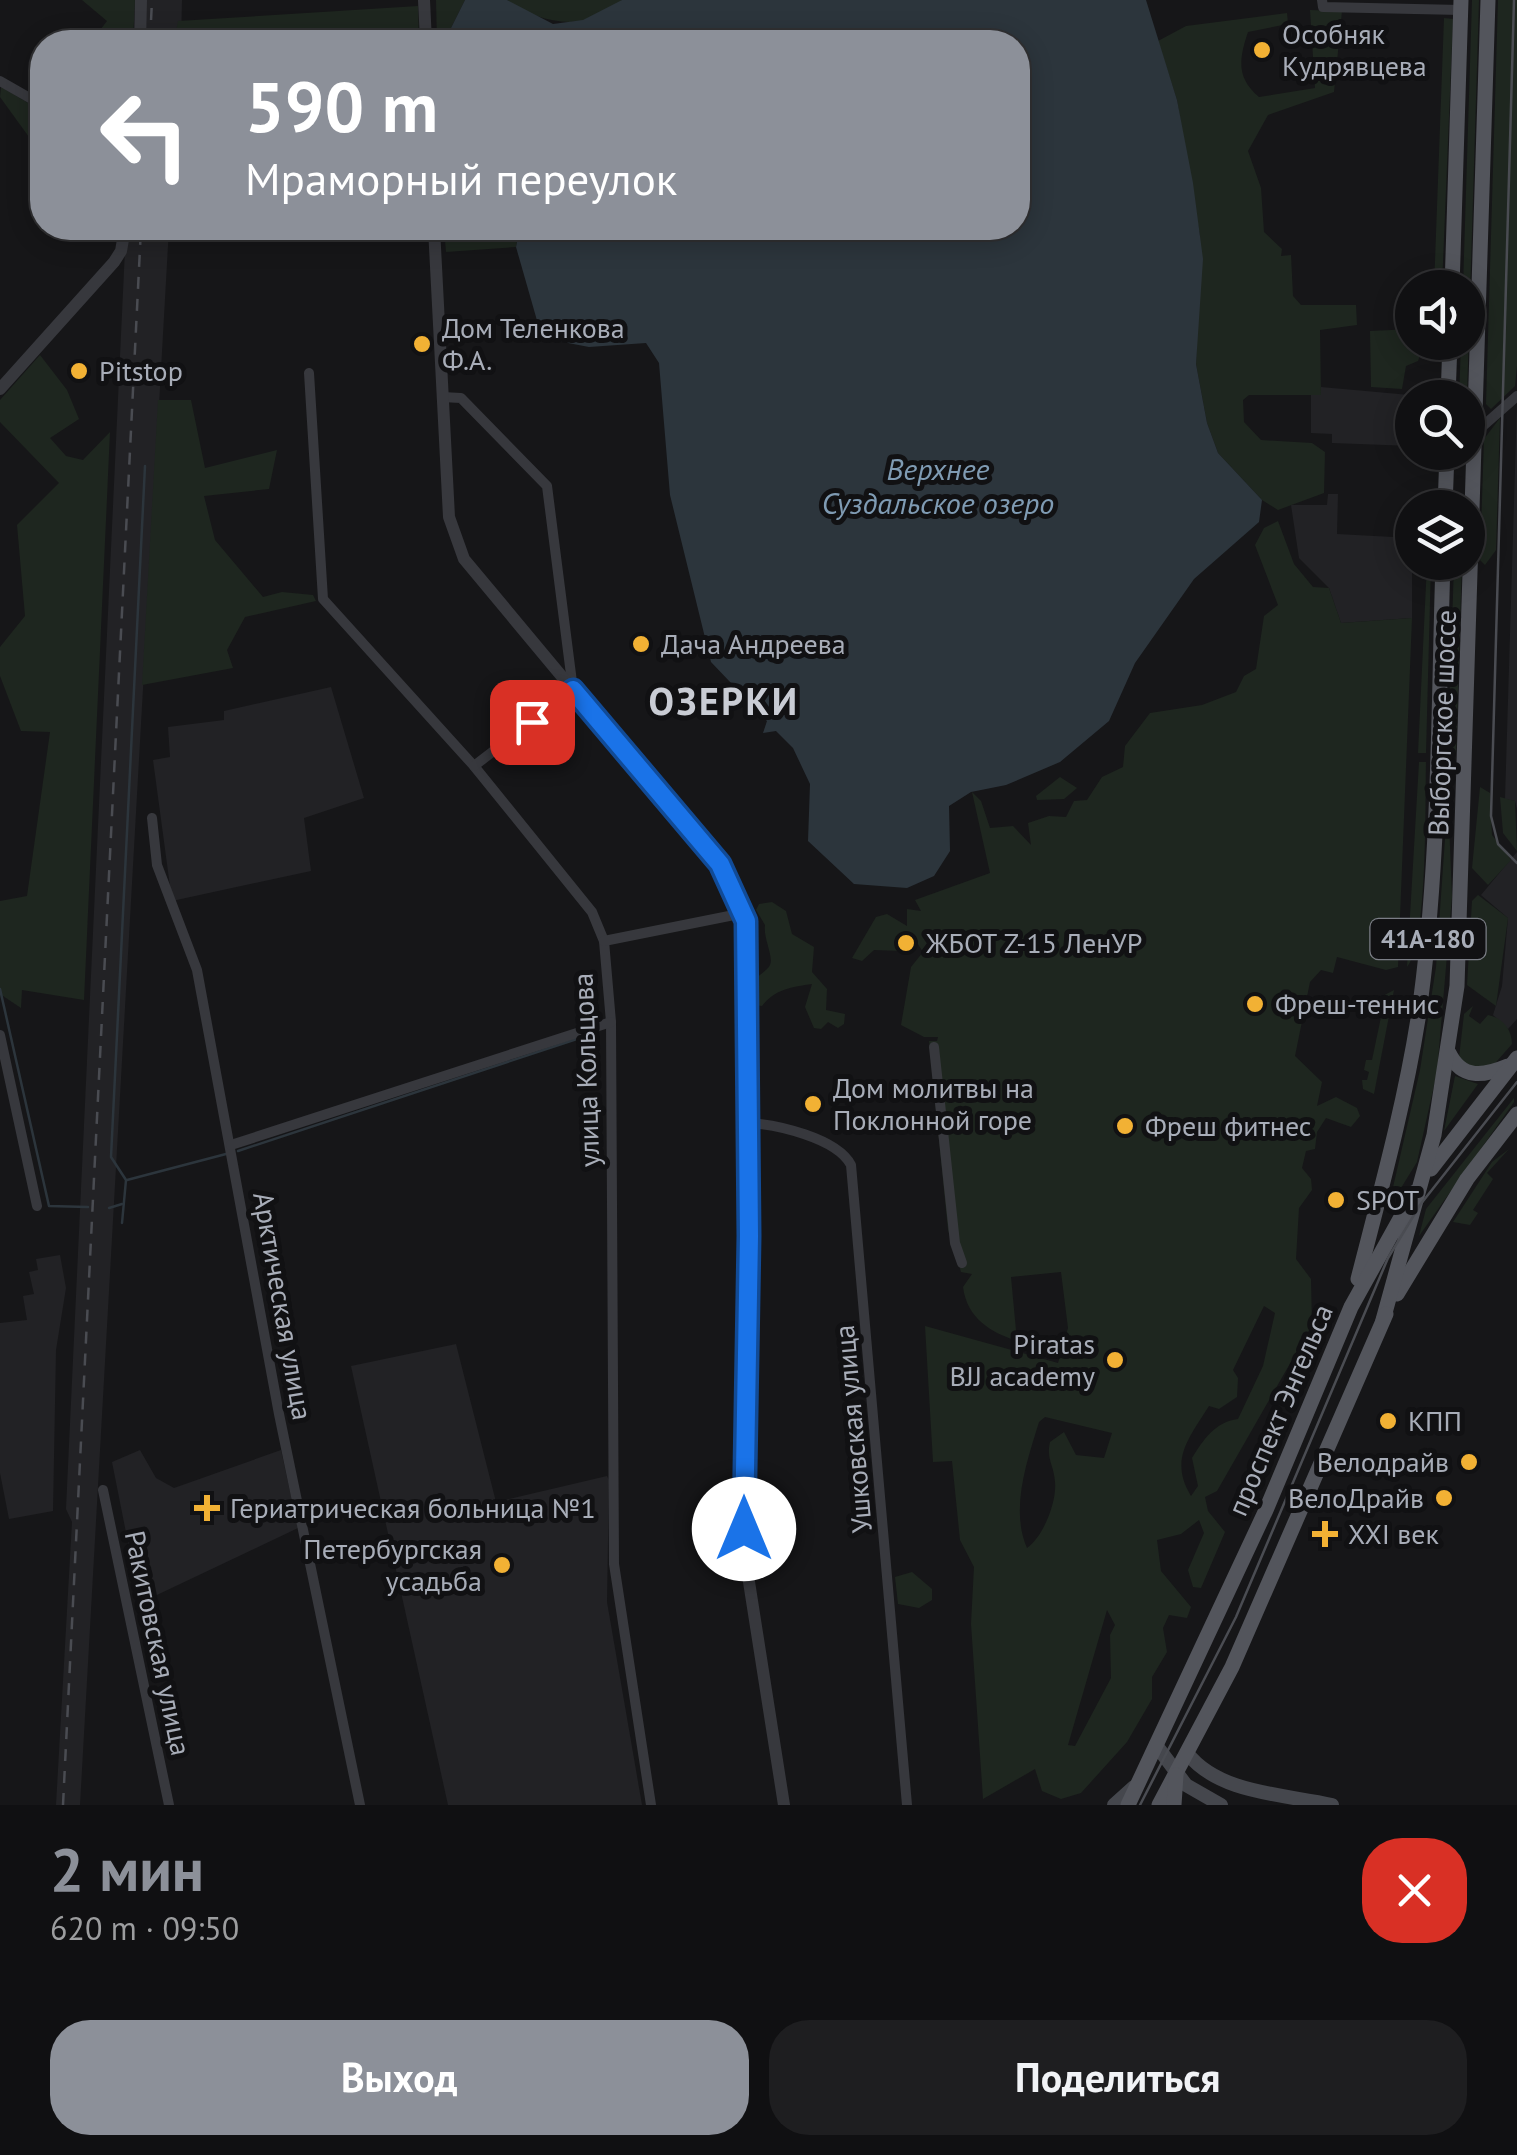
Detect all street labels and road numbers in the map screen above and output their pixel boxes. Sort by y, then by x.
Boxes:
street label: Выборгское шоссе [1419,609,1464,837]
road number: 41А-180 [1370,919,1486,959]
street label: улица Кольцова [564,972,607,1168]
street label: Арктическая улица [245,1189,322,1423]
street label: проспект Энгельса [1218,1298,1341,1521]
street label: Ушковская улица [825,1324,880,1535]
street label: Ракитовская улица [117,1527,200,1759]

